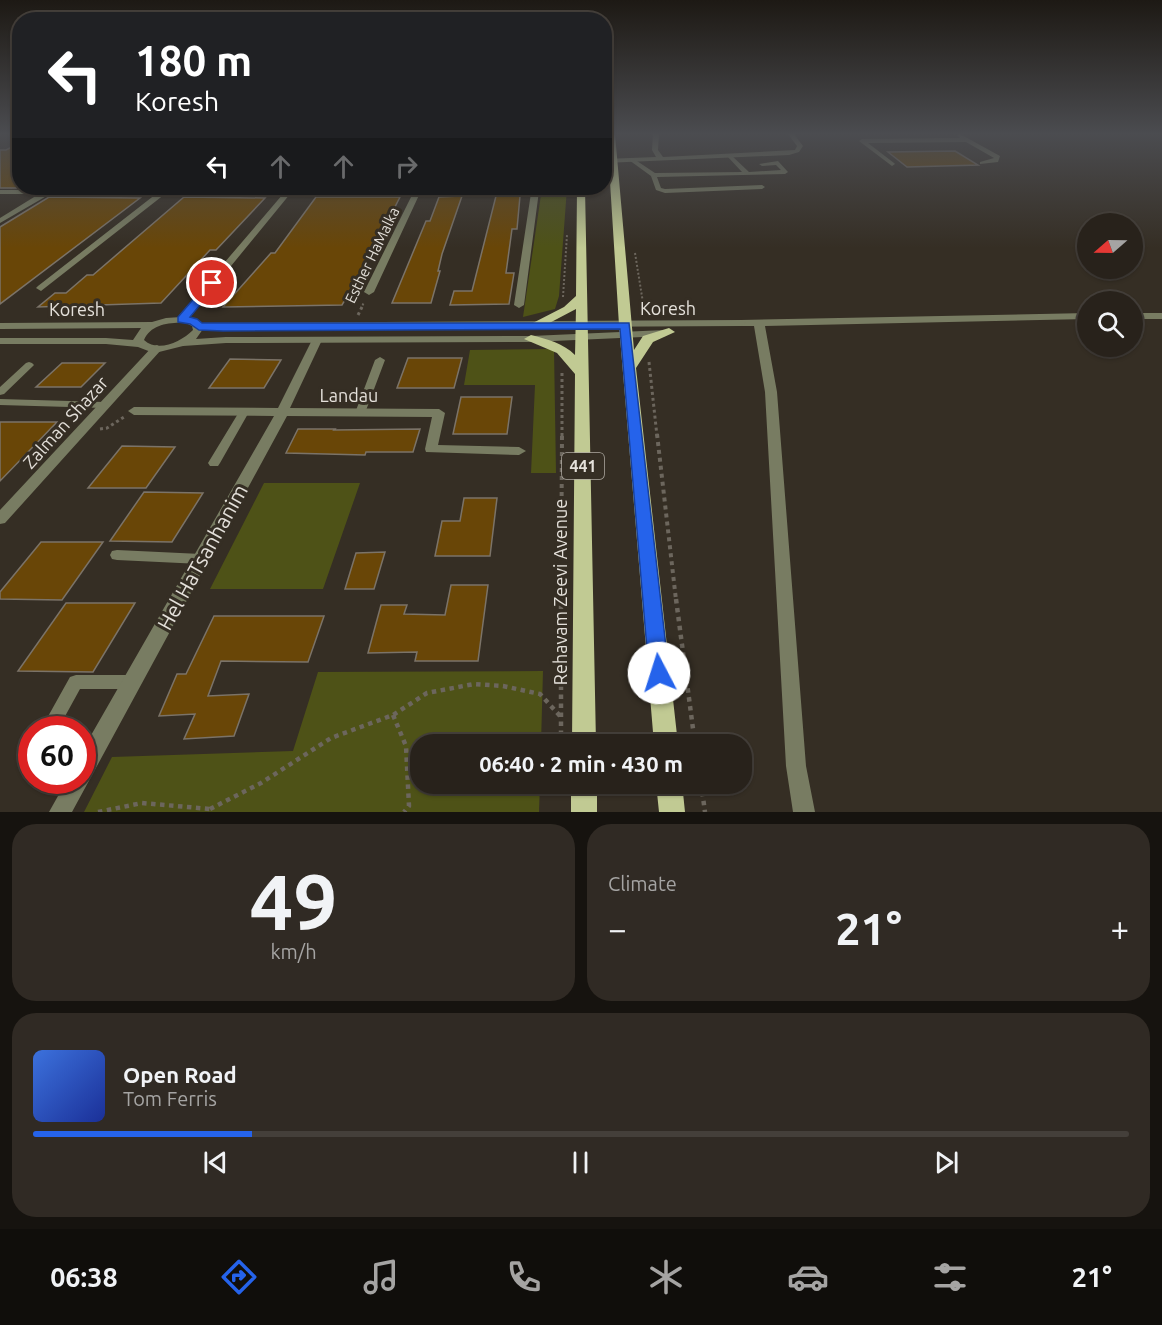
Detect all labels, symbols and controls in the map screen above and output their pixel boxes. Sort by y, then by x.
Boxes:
icon: left [36,36,114,114]
text: 180 m [135,37,252,84]
text: Koresh [135,86,219,116]
icon: left [201,150,234,183]
icon: ahead [264,150,297,183]
icon: ahead [327,150,360,183]
icon: right [390,150,423,183]
street label: Esther HaMalka [341,204,403,306]
north arrow [1077,213,1143,279]
map controls [1077,213,1143,357]
pin [186,257,237,308]
icon: arrive [195,266,228,299]
button: search [1077,291,1143,357]
street label: Koresh [640,298,696,318]
street label: Koresh [49,299,105,319]
street label: Zalman Shazar [19,372,112,472]
street label: Landau [320,385,378,405]
road number: 441 [562,453,604,479]
street label: Hel HaTsanhanim [152,480,252,634]
street label: Rehavam Zeevi Avenue [550,499,570,685]
position arrow [627,641,691,705]
speed limit sign: 60 [18,716,96,794]
text: 06:40 · 2 min · 430 m [479,751,683,776]
text: 49 [250,857,337,945]
text: Climate [608,872,677,895]
text: 21° [835,903,902,954]
text: − [608,910,627,947]
text: + [1110,910,1129,947]
text: km/h [270,940,317,963]
text: Open Road [123,1062,237,1087]
text: Tom Ferris [123,1087,217,1110]
icon: previous [199,1146,232,1179]
icon: pause [564,1146,597,1179]
icon: next [930,1146,963,1179]
icon: directions [218,1256,260,1298]
icon: music [360,1256,402,1298]
icon: phone [503,1256,545,1298]
icon: climate [645,1256,687,1298]
icon: car [787,1256,829,1298]
icon: filters [929,1256,971,1298]
text: 06:38 [50,1262,118,1292]
text: 21° [1072,1262,1112,1292]

